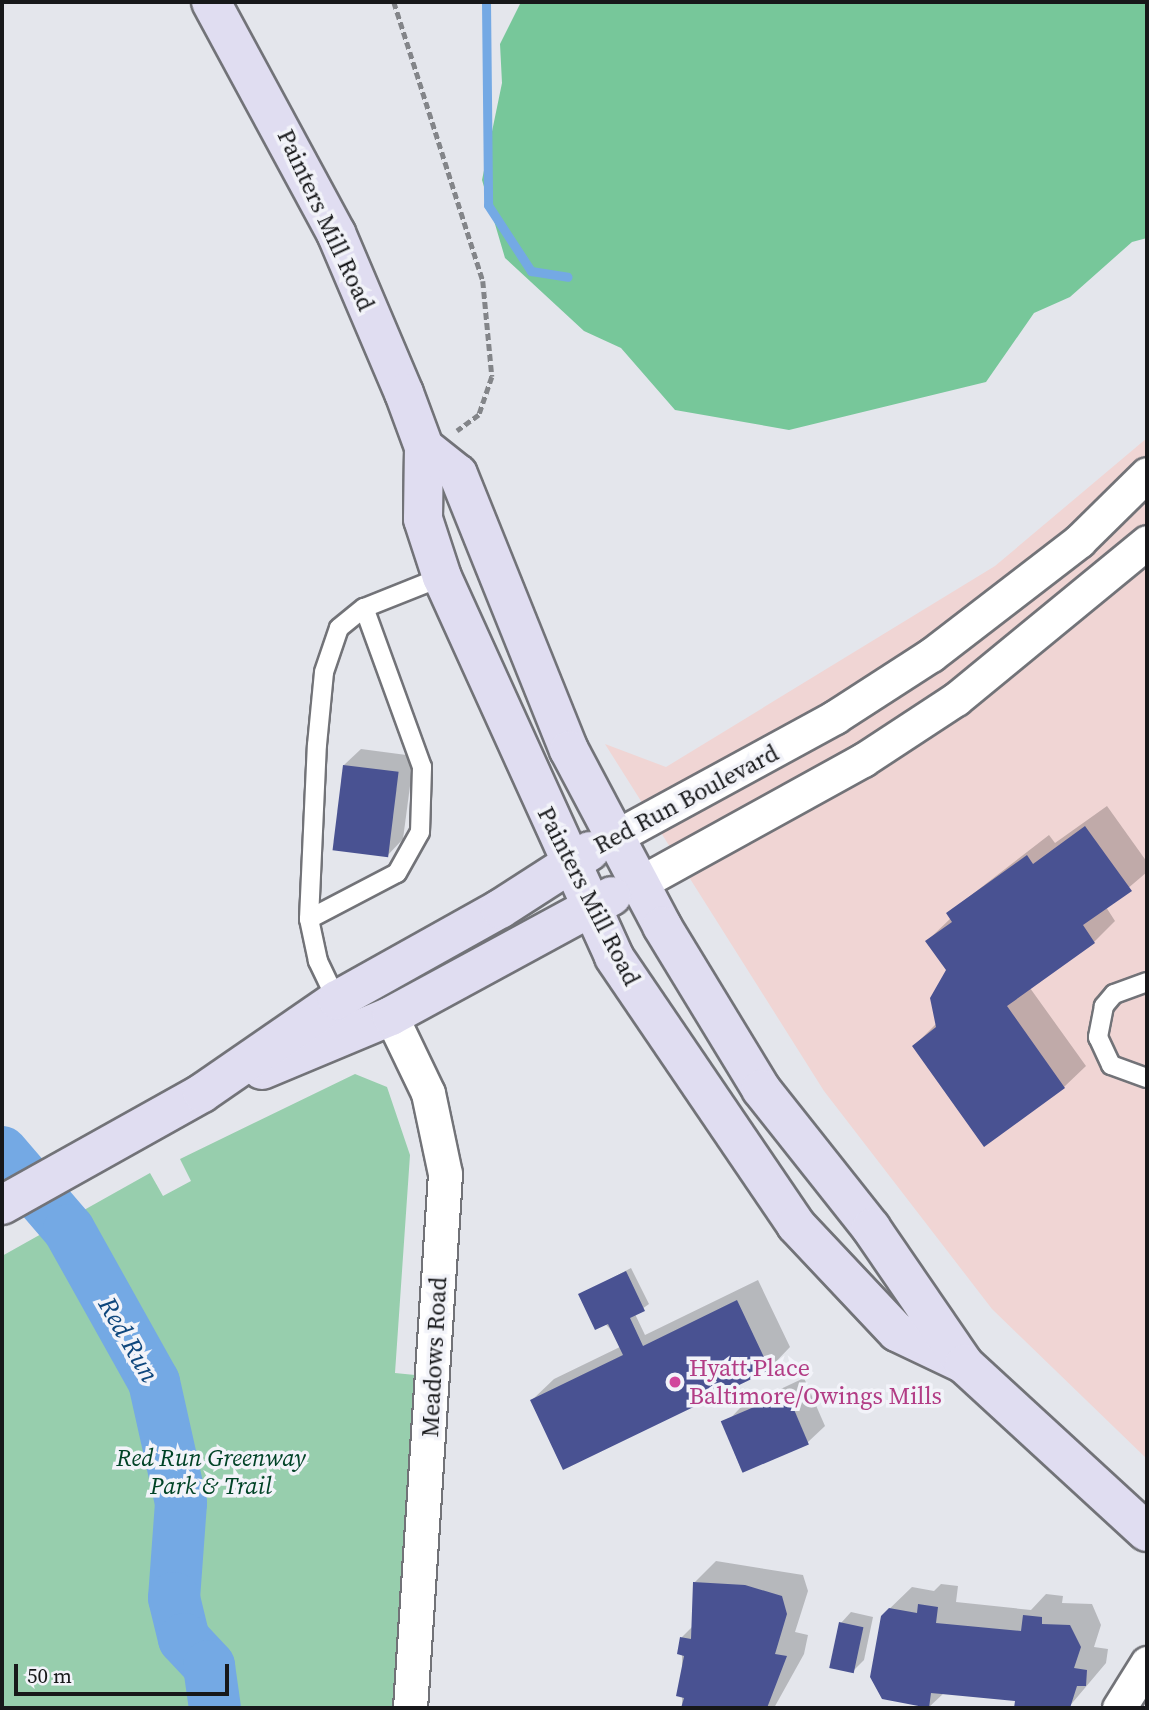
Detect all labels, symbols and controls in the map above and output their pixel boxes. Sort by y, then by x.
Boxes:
street label: Painters Mill Road [271,125,381,315]
street label: Red Run Boulevard [589,738,783,860]
street label: Painters Mill Road [531,802,647,990]
street label: Meadows Road [415,1276,453,1438]
water label: Red Run [91,1292,165,1388]
place label: Hyatt Place Baltimore/Owings Mills [689,1354,942,1410]
marker: Hyatt Place Baltimore/Owings Mills [667,1374,683,1390]
park label: Red Run Greenway Park & Trail [116,1444,306,1500]
scale bar [18,1650,233,1694]
text: 50 m [27,1661,72,1690]

